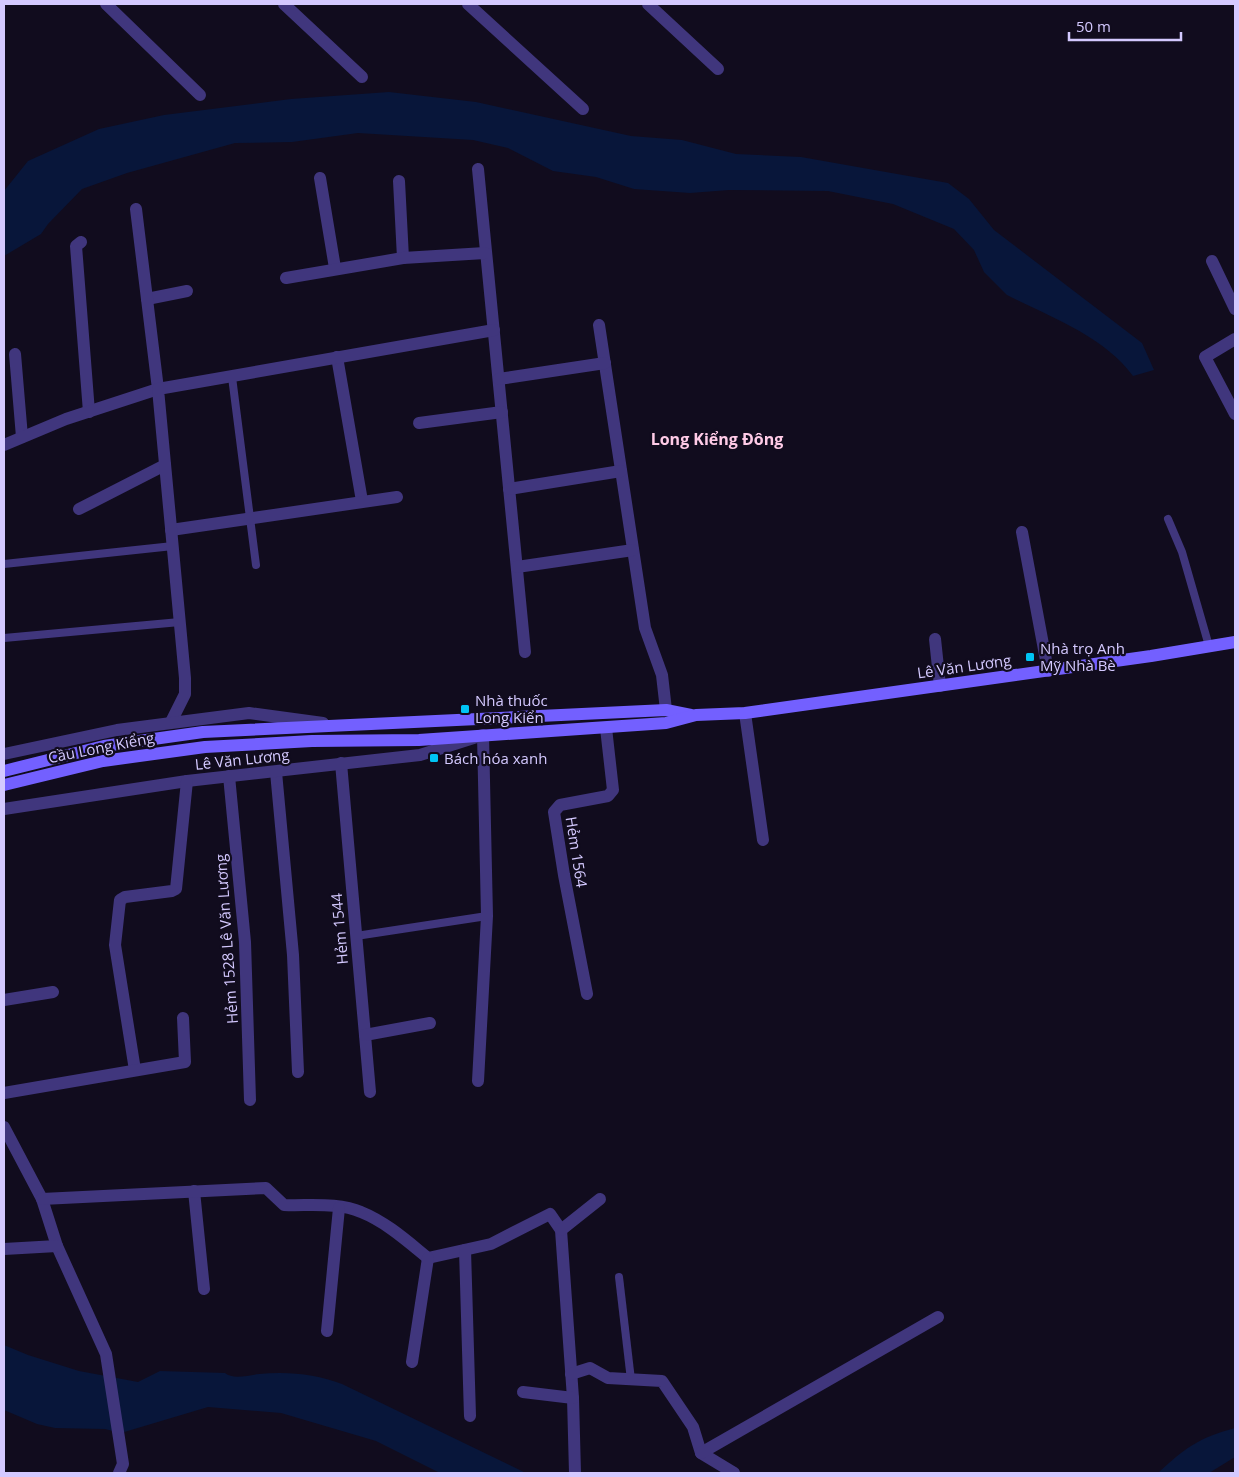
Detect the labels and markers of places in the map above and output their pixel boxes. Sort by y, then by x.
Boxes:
place label: Nhà trọ Anh Mỹ Nhà Bè [1040,638,1125,675]
marker: Nhà trọ Anh Mỹ Nhà Bè [1024,651,1036,663]
place label: Nhà thuốc Long Kiển [475,690,548,727]
marker: Nhà thuốc Long Kiển [459,703,471,715]
place label: Bách hóa xanh [444,748,547,768]
marker: Bách hóa xanh [428,752,440,764]

